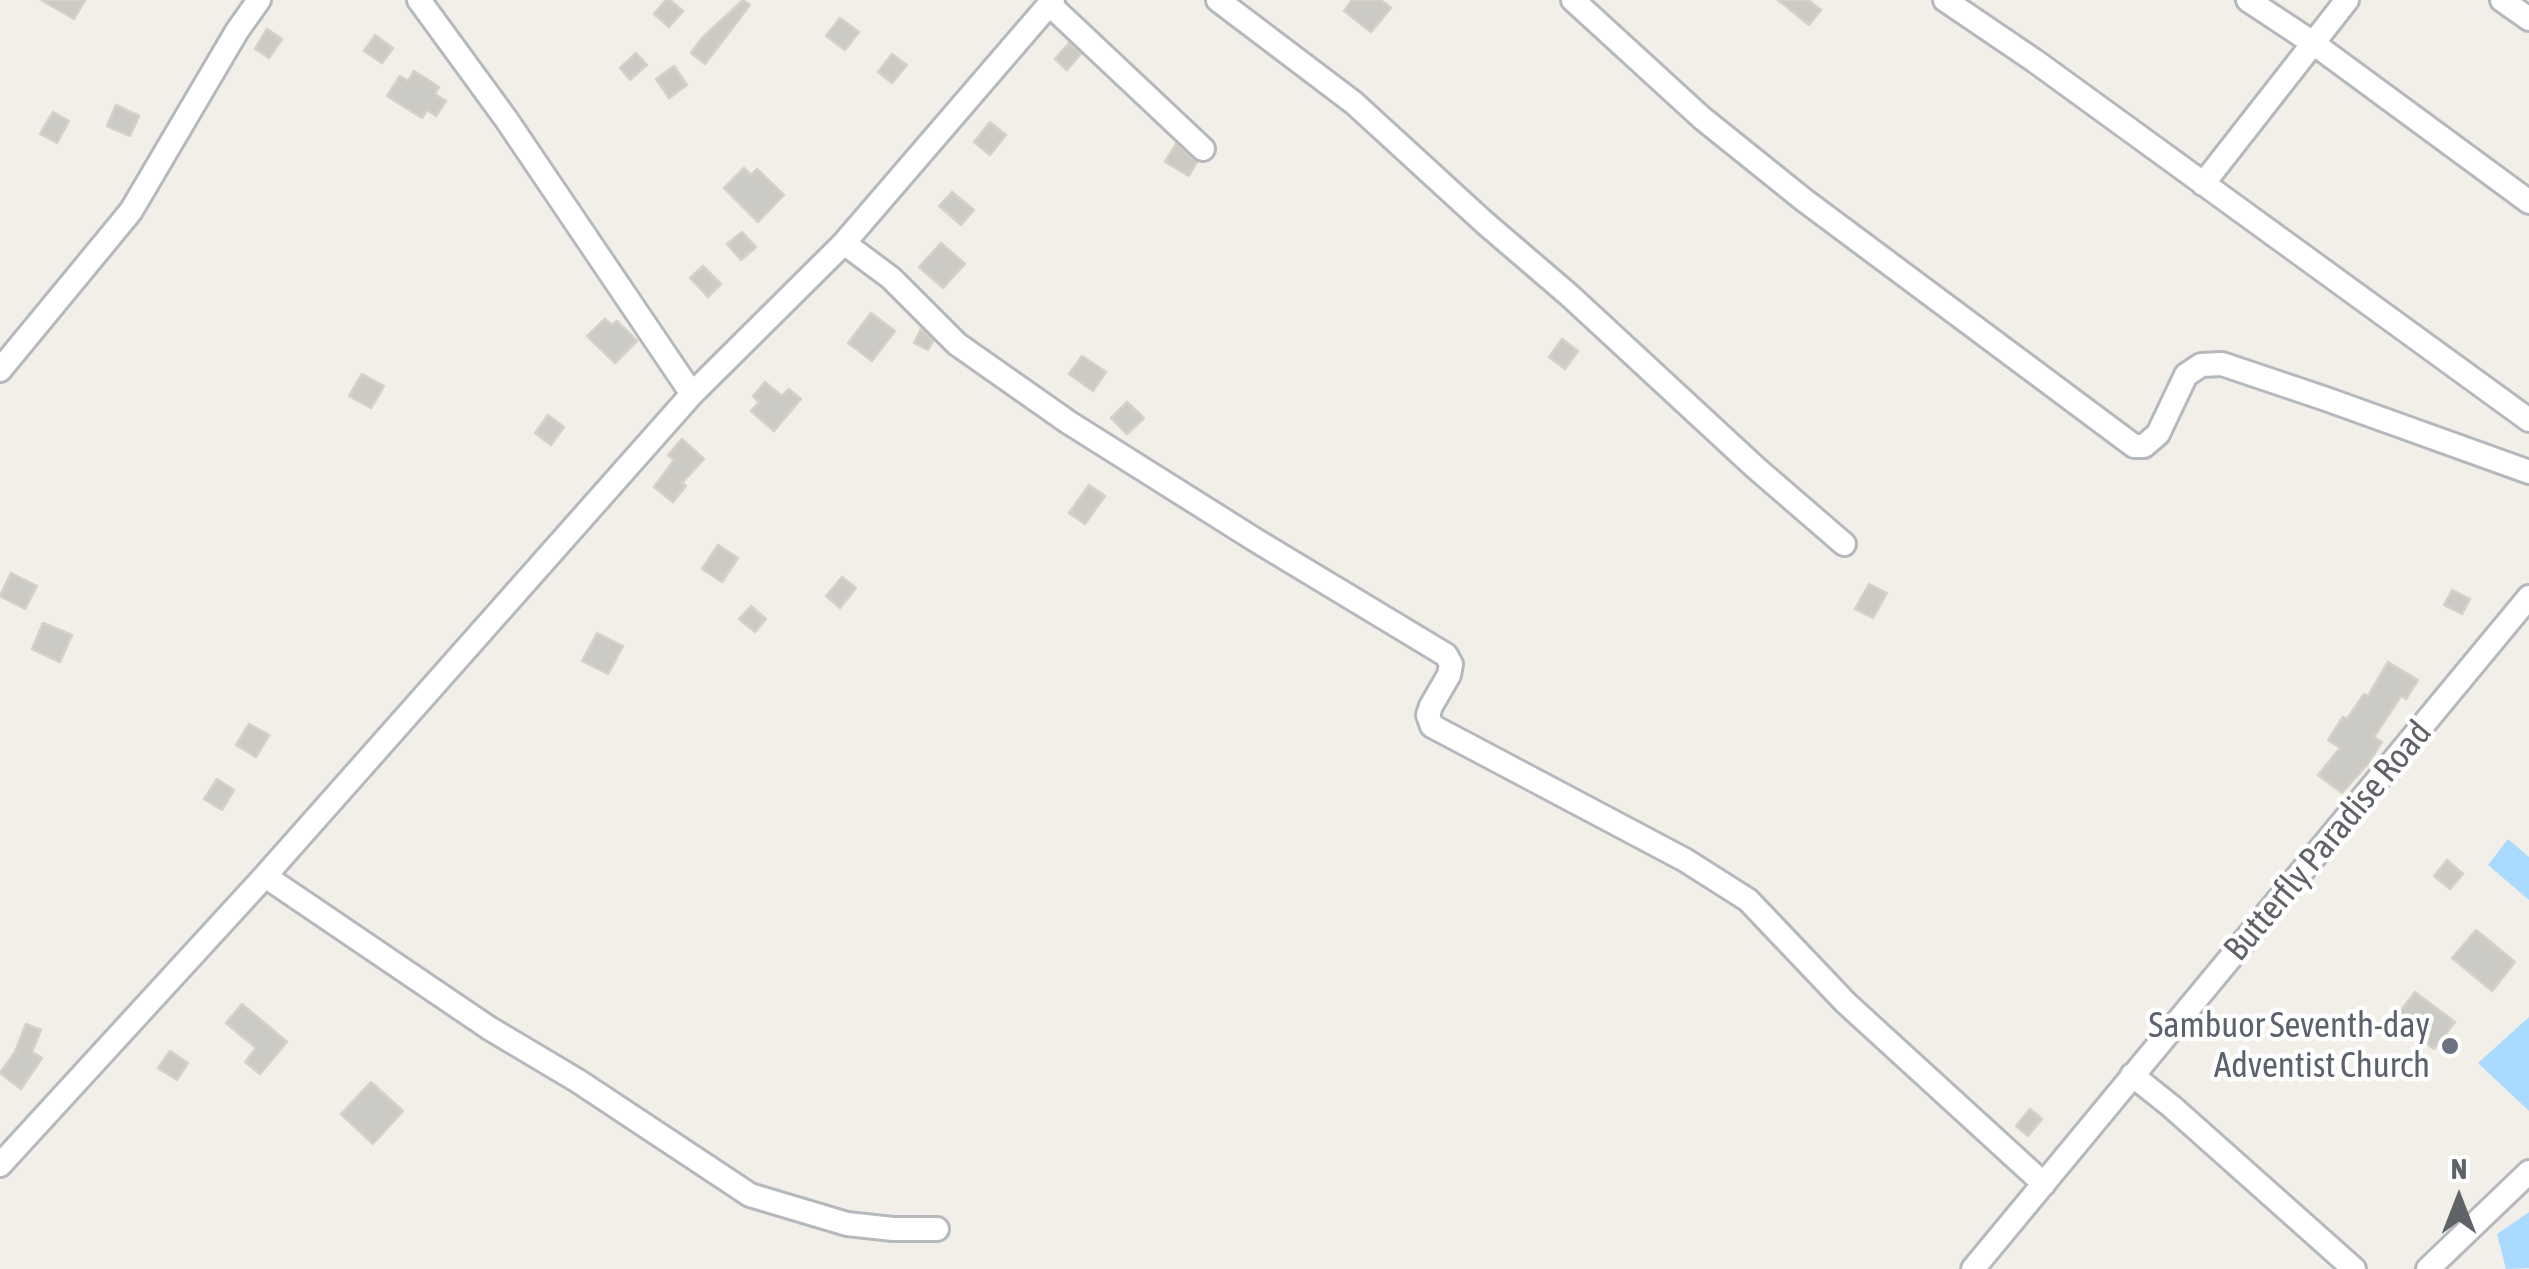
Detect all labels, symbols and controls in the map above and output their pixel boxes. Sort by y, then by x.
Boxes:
street label: Butterfly Paradise Road [2215,713,2441,969]
place label: Sambuor Seventh-day Adventist Church [2148,1005,2430,1087]
marker: Sambuor Seventh-day Adventist Church [2439,1035,2461,1057]
north arrow [2409,1149,2509,1249]
text: N [2451,1153,2467,1185]

